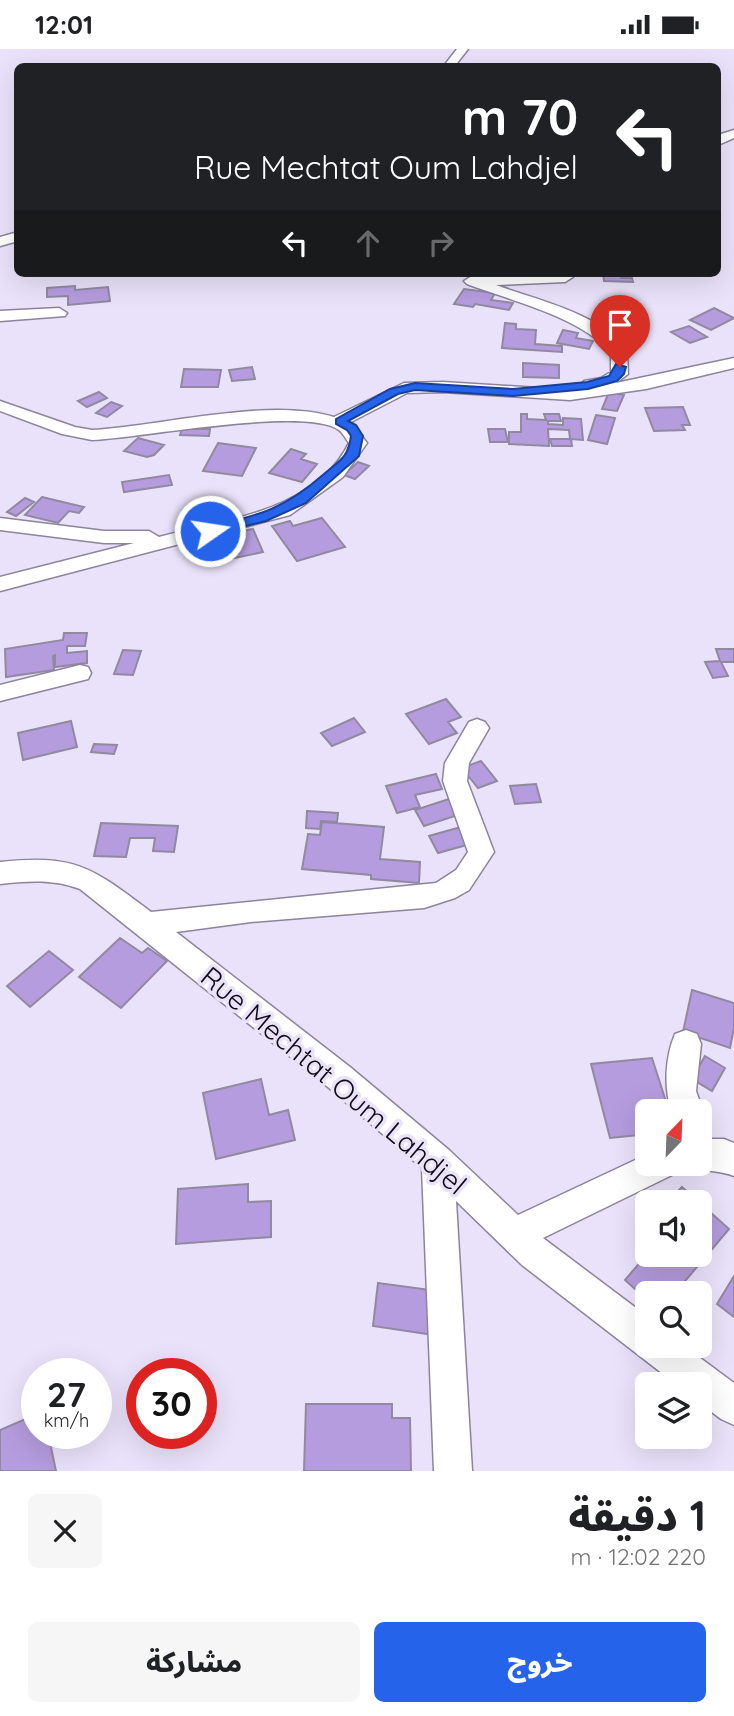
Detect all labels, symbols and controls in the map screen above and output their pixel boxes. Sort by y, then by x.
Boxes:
text: 12:01 [35,8,93,41]
text: 70 m [462,86,578,147]
icon: left [602,91,693,182]
text: Rue Mechtat Oum Lahdjel [194,147,578,187]
icon: left [276,224,314,262]
icon: ahead [349,224,387,262]
icon: right [422,224,460,262]
pin [590,295,650,367]
icon: arrive [601,306,639,344]
position arrow [173,494,247,568]
street label: Rue Mechtat Oum Lahdjel [194,959,474,1201]
north arrow [635,1099,712,1176]
map controls [635,1099,712,1449]
button: sound [635,1190,712,1267]
button: search [635,1281,712,1358]
speed limit sign: 30 [126,1358,217,1449]
text: 27 [47,1372,86,1416]
button: layers [635,1372,712,1449]
text: km/h [44,1409,89,1432]
text: 1 دقيقة [568,1489,706,1542]
button: close [28,1494,102,1568]
text: 220 m · 12:02 [571,1542,706,1571]
button: مشاركة [28,1622,360,1702]
button: خروج [374,1622,706,1702]

